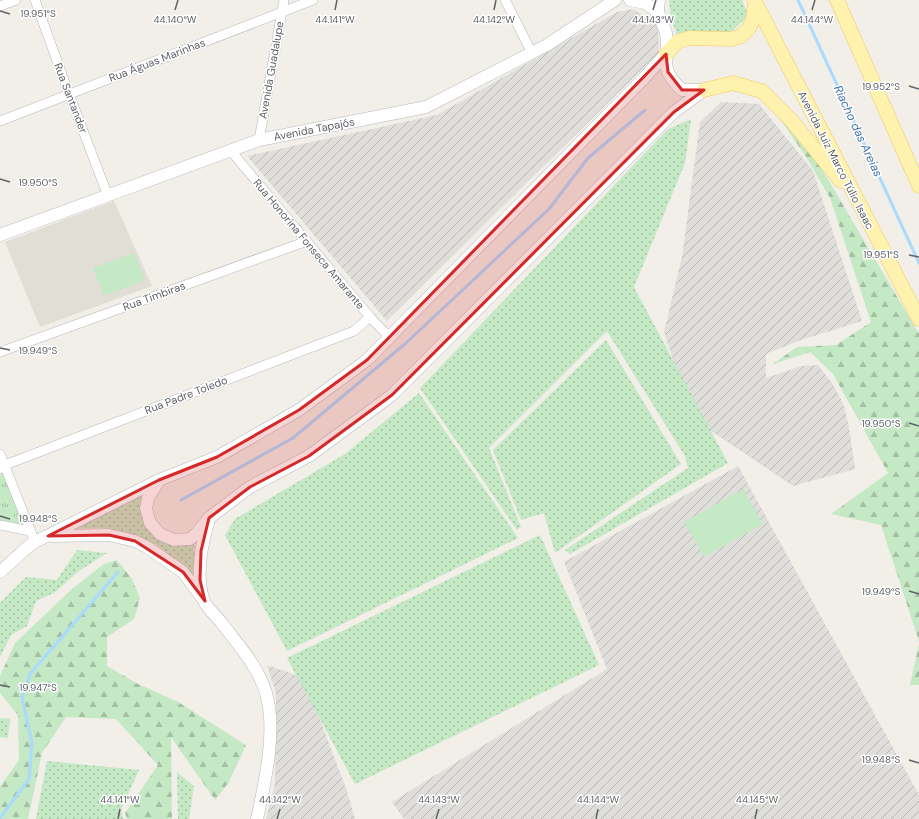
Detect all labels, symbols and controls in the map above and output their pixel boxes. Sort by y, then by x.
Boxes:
text: 19.951°S [20,7,56,20]
text: 44.140°W [153,13,197,26]
text: 44.141°W [315,13,355,26]
text: 44.142°W [473,13,515,26]
text: 44.143°W [632,13,674,26]
text: 44.144°W [791,13,833,26]
street label: Avenida Guadalupe [256,20,286,120]
street label: Rua Águas Marinhas [107,35,207,85]
street label: Rua Santander [51,61,91,135]
text: 19.952°S [862,80,900,93]
water label: Riacho das Areias [830,83,886,179]
street label: Avenida Juiz Marco Túlio Isaac [795,88,877,232]
street label: Avenida Tapajós [272,114,356,144]
text: 19.950°S [18,176,58,189]
street label: Rua Honorina Fonseca Amarante [250,176,368,312]
text: 19.951°S [863,248,899,261]
street label: Rua Timbiras [121,278,187,314]
text: 19.949°S [19,344,58,357]
street label: Rua Padre Toledo [143,373,229,417]
text: 19.950°S [861,417,901,430]
text: 19.948°S [19,512,57,525]
text: 19.949°S [862,585,901,598]
text: 19.947°S [19,681,57,694]
text: 19.948°S [862,753,900,766]
text: 44.141°W [100,793,140,806]
text: 44.142°W [259,793,301,806]
text: 44.143°W [418,793,460,806]
text: 44.144°W [577,793,619,806]
text: 44.145°W [736,793,778,806]

